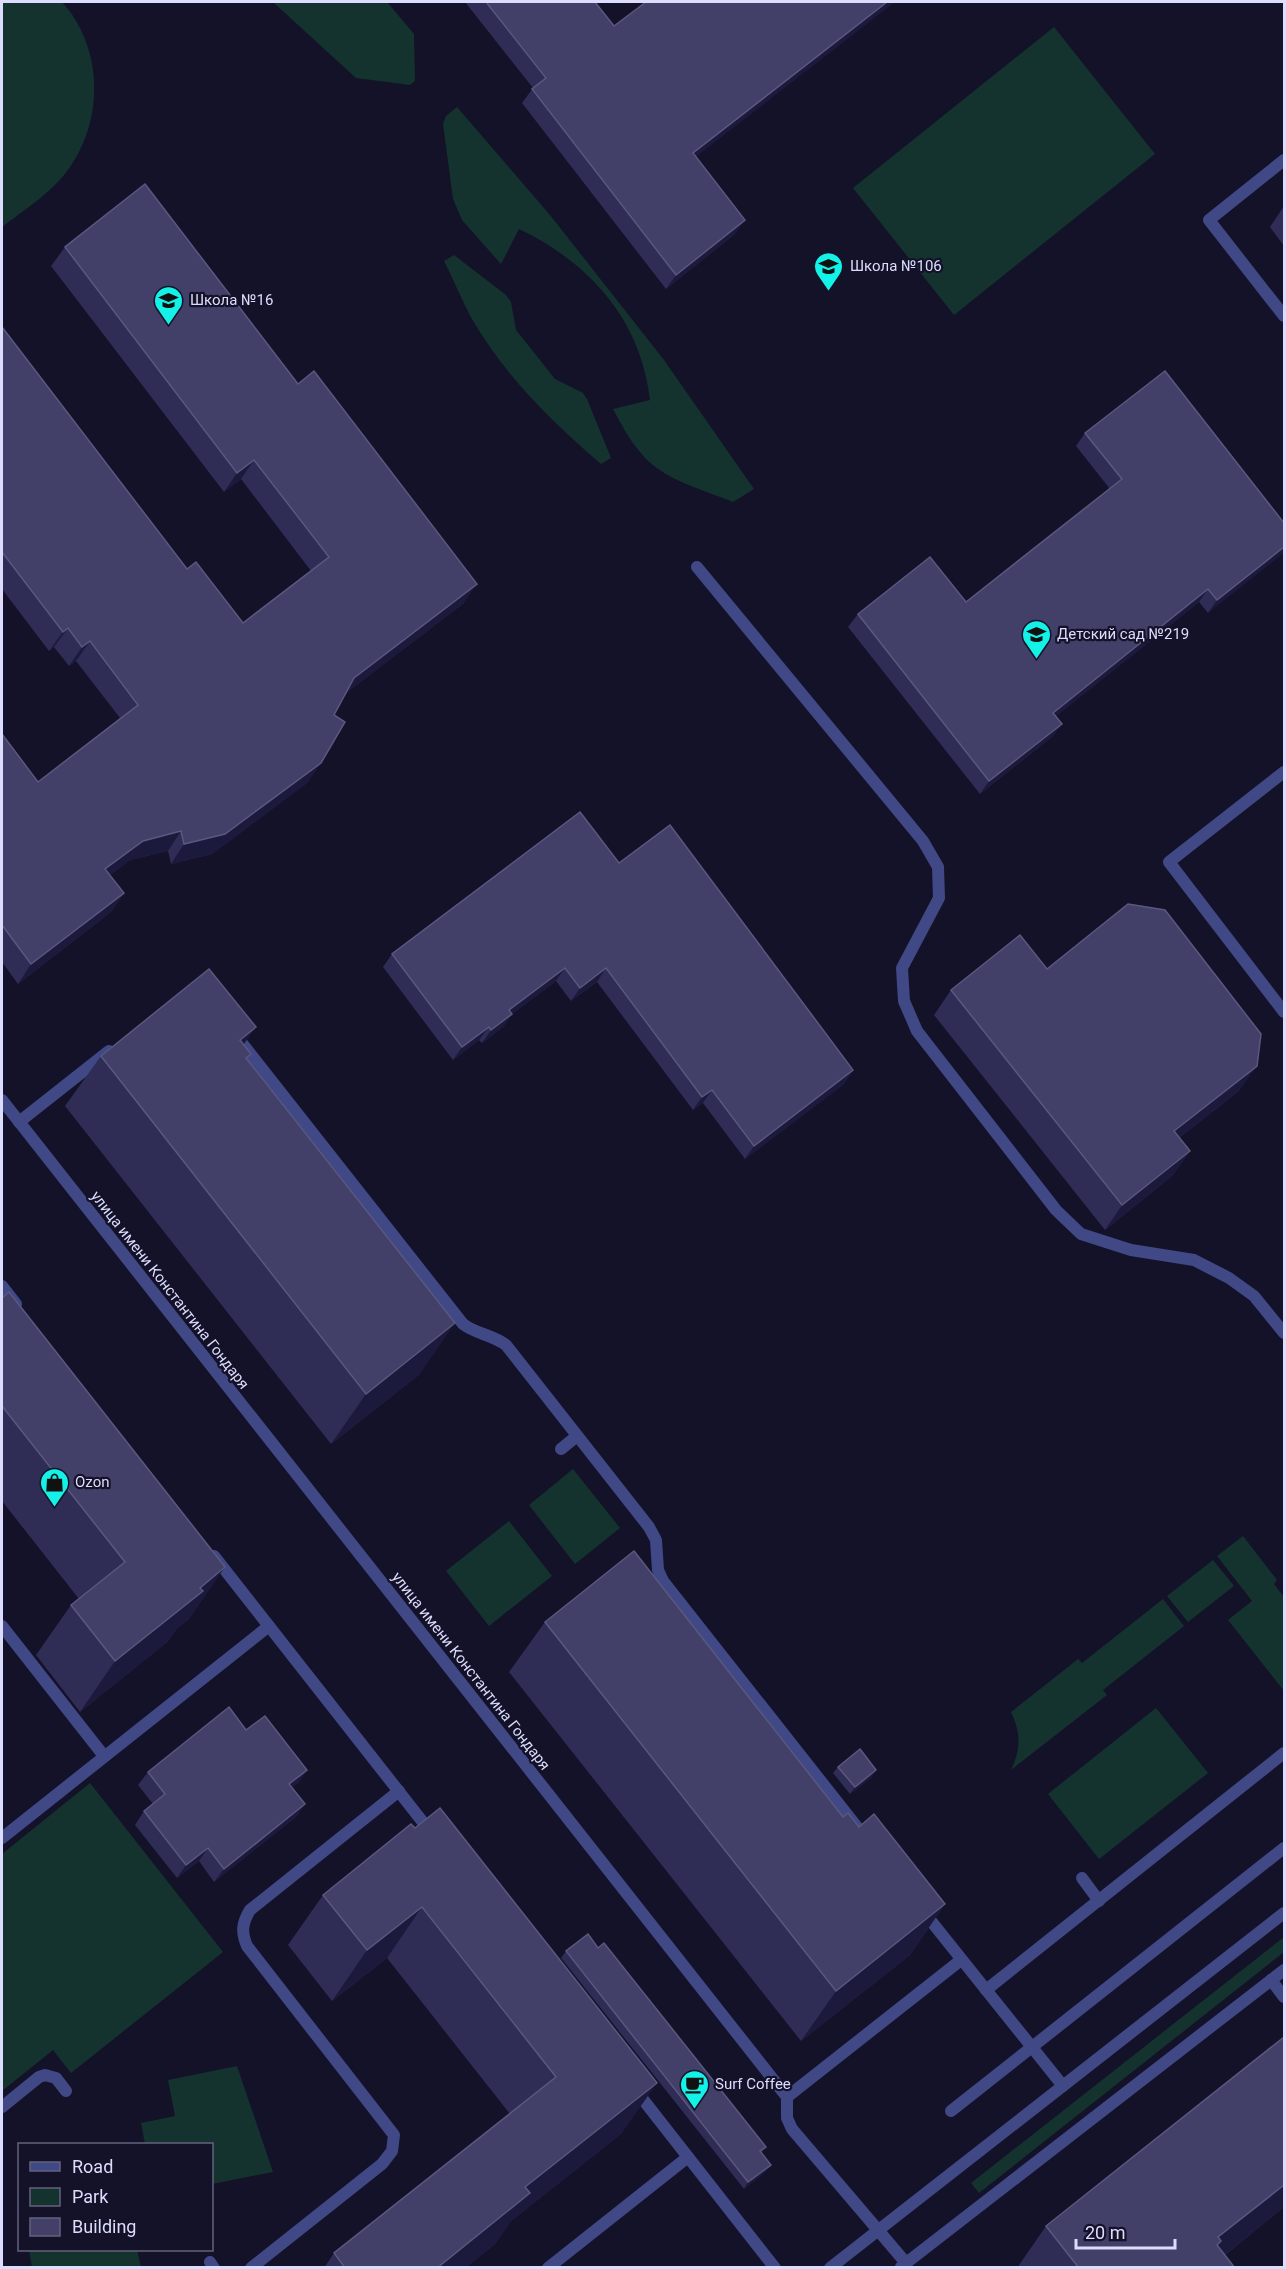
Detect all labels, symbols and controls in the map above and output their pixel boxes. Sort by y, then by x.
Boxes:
school or university icon: Школа №106 [813,250,845,292]
place label: Школа №106 [850,257,942,275]
school or university icon: Школа №16 [153,284,185,326]
place label: Школа №16 [190,291,273,309]
school or university icon: Детский сад №219 [1020,618,1052,660]
place label: Детский сад №219 [1057,625,1189,643]
street label: улица имени Константина Гондаря [87,1187,253,1393]
shop icon: Ozon [38,1466,70,1508]
place label: Ozon [75,1473,109,1491]
street label: улица имени Константина Гондаря [388,1568,554,1774]
cafe icon: Surf Coffee [678,2068,710,2110]
place label: Surf Coffee [715,2075,791,2093]
legend [18,2143,213,2251]
text: Road [72,2156,113,2177]
text: Park [72,2186,109,2207]
scale bar [1076,2212,1175,2250]
text: Building [72,2216,136,2237]
text: 20 m [1085,2222,1125,2243]

